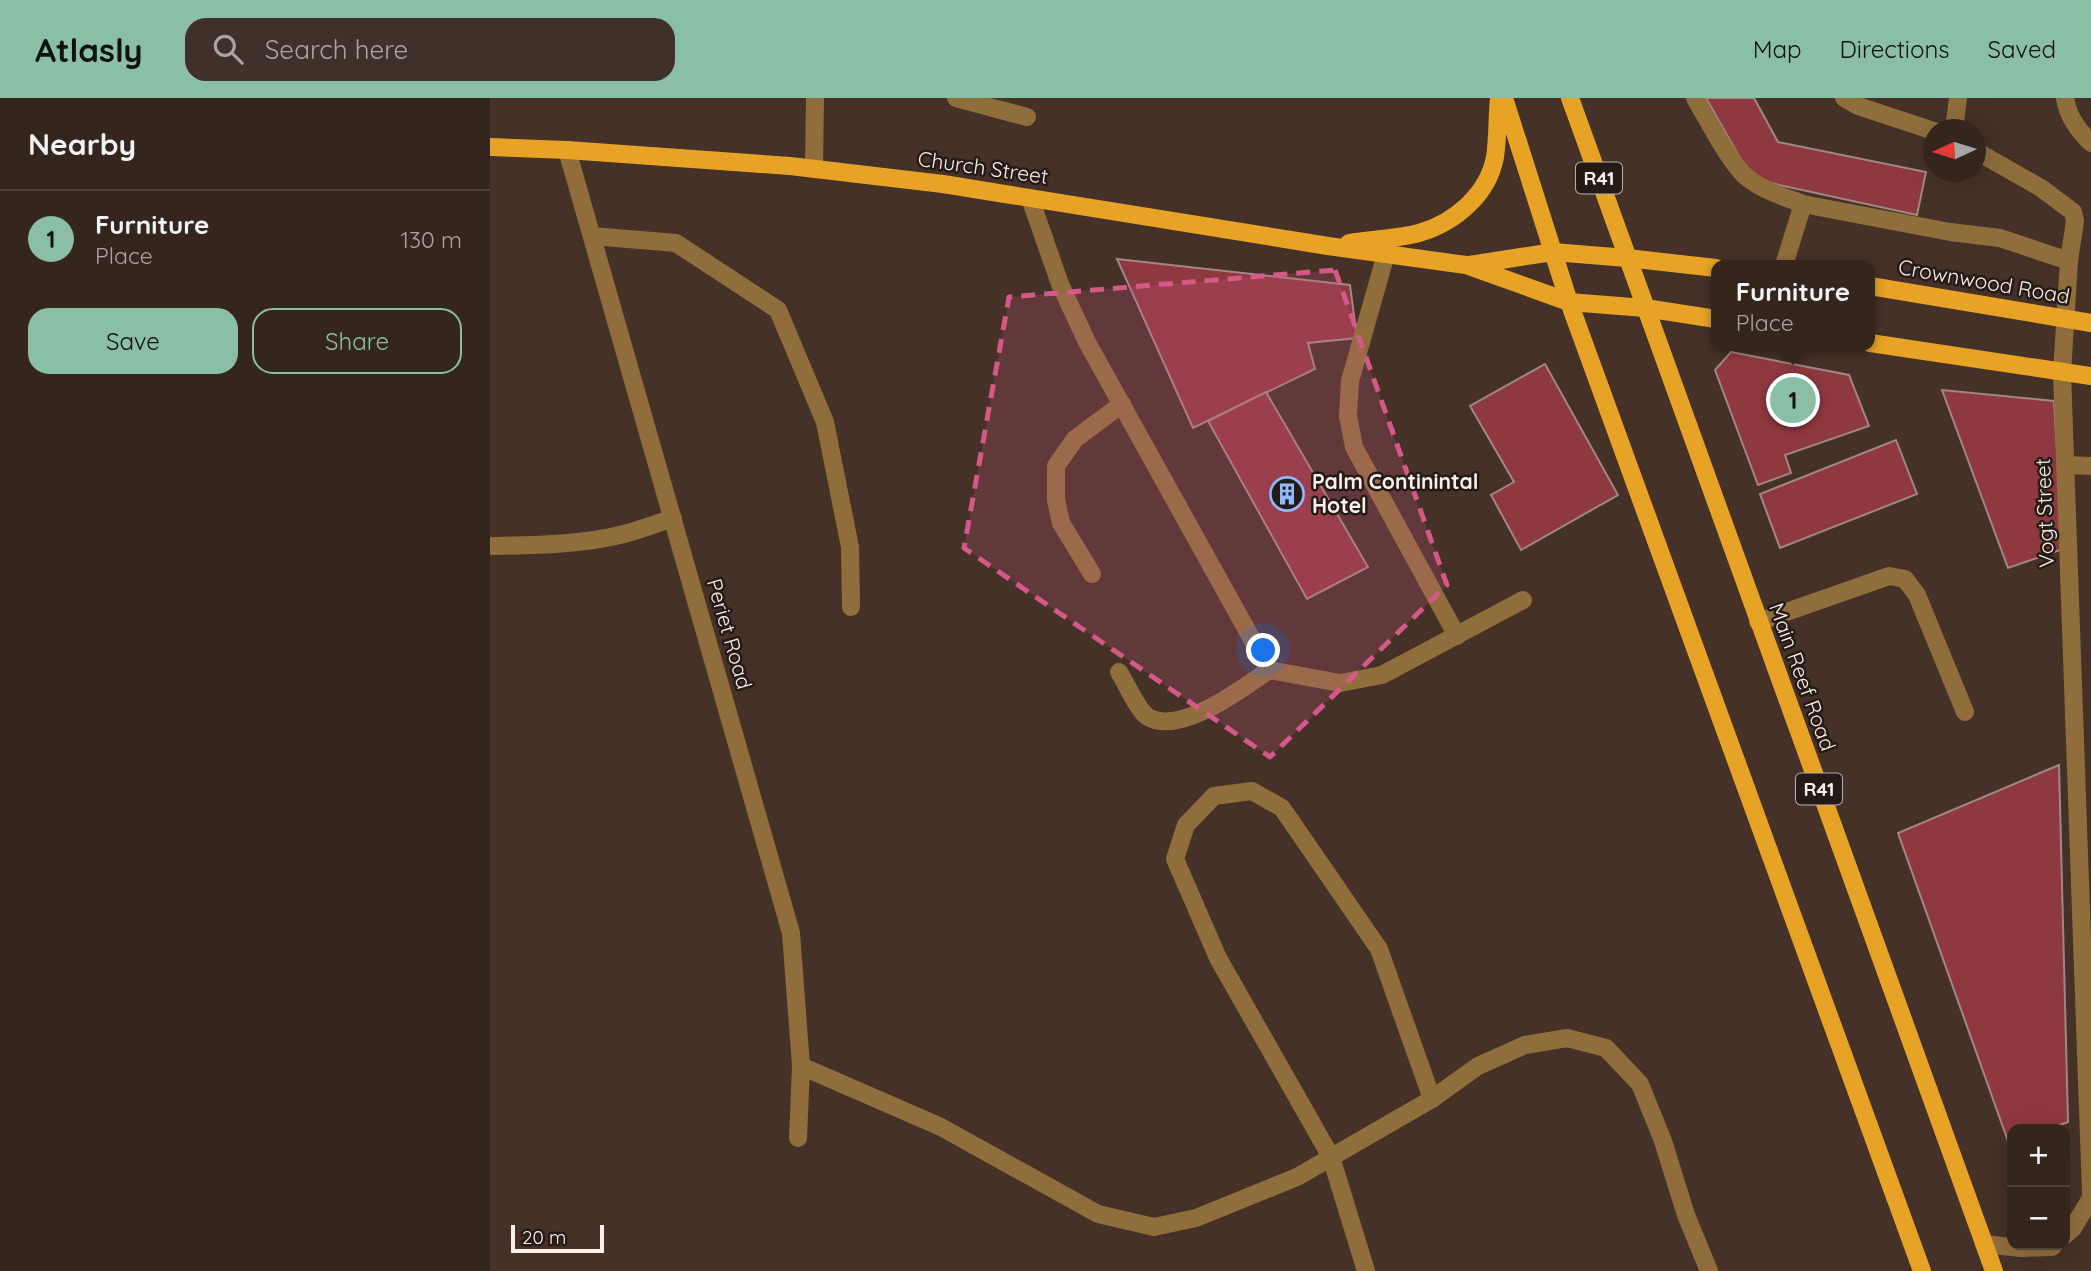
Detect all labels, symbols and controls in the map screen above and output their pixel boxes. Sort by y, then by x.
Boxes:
search box [185,18,675,81]
text: Atlasly [35,29,143,70]
icon: search [209,30,247,68]
text: Search here [265,33,408,66]
text: Map [1753,34,1802,64]
text: Directions [1840,34,1950,64]
text: Saved [1988,34,2056,64]
north arrow [1923,119,1986,182]
text: Nearby [28,125,136,163]
street label: Church Street [916,145,1050,189]
road number: R41 [1576,162,1622,194]
text: Furniture [95,208,209,241]
text: 1 [47,225,55,254]
text: 130 m [400,225,462,254]
text: Place [95,241,153,270]
street label: Crownwood Road [1896,253,2072,309]
popup [1711,260,1875,351]
text: Furniture [1736,275,1850,308]
button: Save [28,308,238,374]
button: Share [252,308,462,374]
text: Place [1736,308,1794,337]
pin: 1 [1770,374,1816,426]
street label: Vogt Street [2029,458,2059,568]
place label: Palm Continintal Hotel [1312,468,1478,518]
building icon: Palm Continintal Hotel [1268,475,1306,513]
street label: Periet Road [702,576,758,692]
street label: Main Reef Road [1764,599,1842,754]
your location [1246,633,1280,667]
road number: R41 [1796,774,1842,804]
map controls [2007,1124,2070,1250]
button: + [2007,1124,2070,1187]
button: − [2007,1187,2070,1250]
scale bar [511,1222,604,1254]
text: 20 m [522,1225,566,1249]

